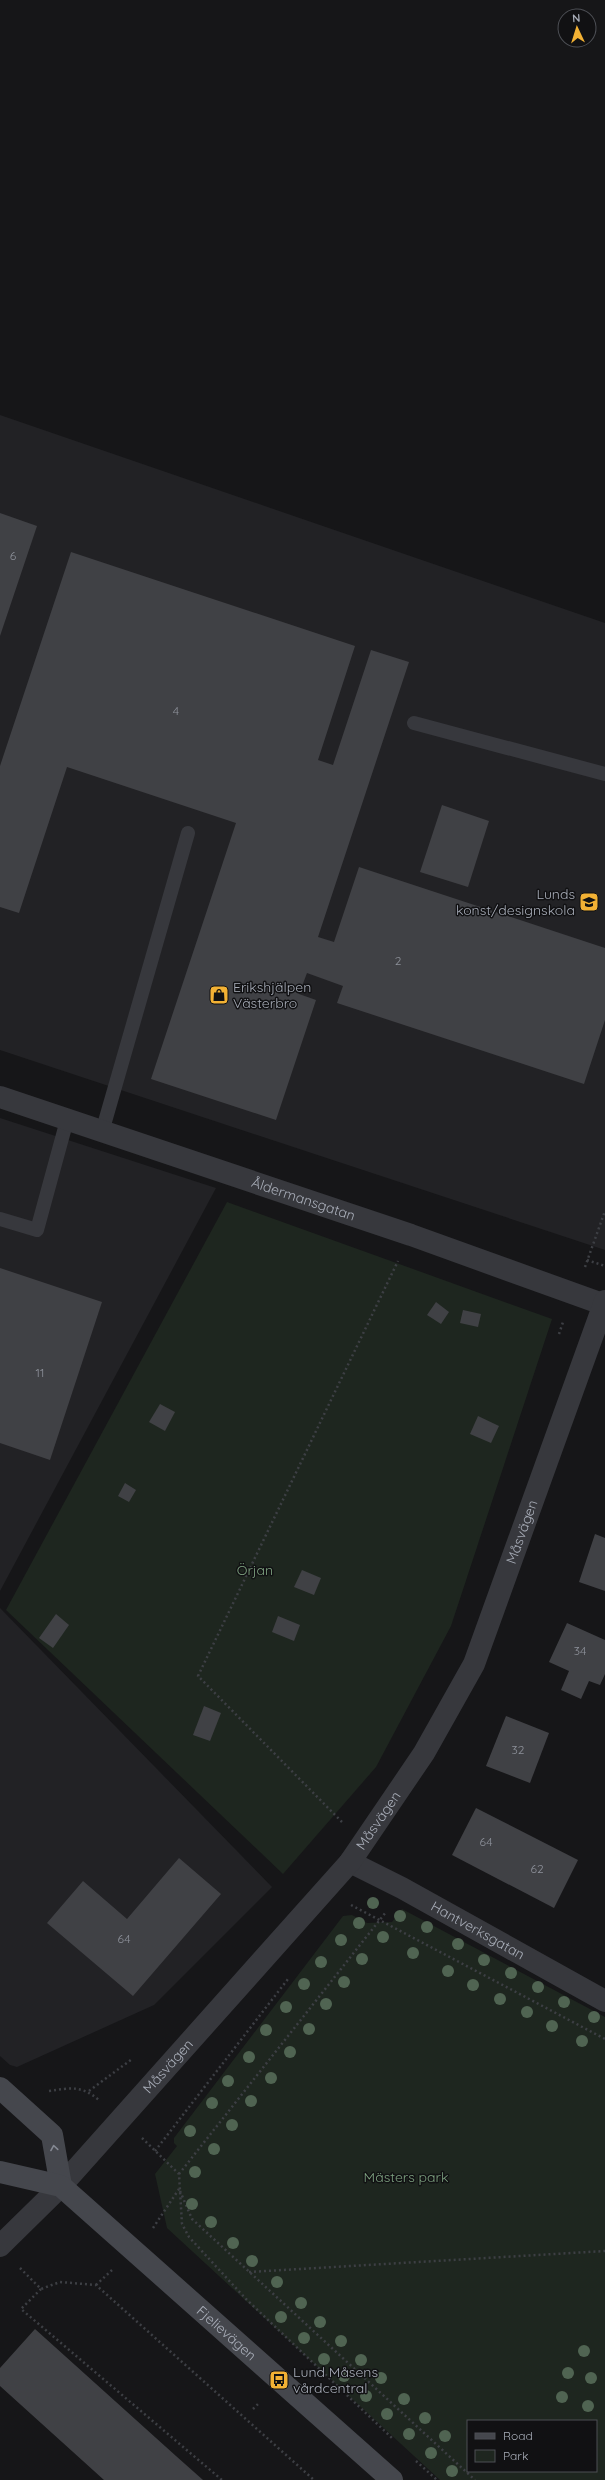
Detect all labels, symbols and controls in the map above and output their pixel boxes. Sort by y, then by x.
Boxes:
north arrow [557,8,597,48]
text: N [572,11,581,25]
house number: 6 [10,548,17,563]
house number: 4 [173,703,179,718]
place label: Lunds konst/designskola [456,885,575,919]
school or university icon: Lunds konst/designskola [578,891,600,913]
house number: 2 [395,953,402,968]
place label: Erikshjälpen Västerbro [233,978,311,1012]
shop icon: Erikshjälpen Västerbro [208,984,230,1006]
street label: Åldermansgatan [249,1173,358,1225]
house number: 11 [36,1365,44,1380]
street label: Måsvägen [502,1497,542,1566]
park label: Örjan [237,1561,273,1579]
house number: 34 [574,1643,586,1658]
house number: 32 [512,1742,525,1757]
street label: Måsvägen [352,1788,405,1853]
house number: 64 [480,1834,492,1849]
house number: 62 [530,1861,544,1876]
street label: Hantverksgatan [428,1897,528,1964]
house number: 64 [118,1931,130,1946]
street label: Måsvägen [139,2035,197,2097]
one-way arrow [51,2145,59,2151]
park label: Mästers park [364,2168,448,2186]
street label: Fjelievägen [193,2302,260,2364]
place label: Lund Måsens vårdcentral [293,2363,378,2397]
bus stop icon: Lund Måsens vårdcentral [268,2369,290,2391]
legend [467,2420,597,2472]
text: Road [503,2428,533,2443]
text: Park [503,2448,528,2463]

